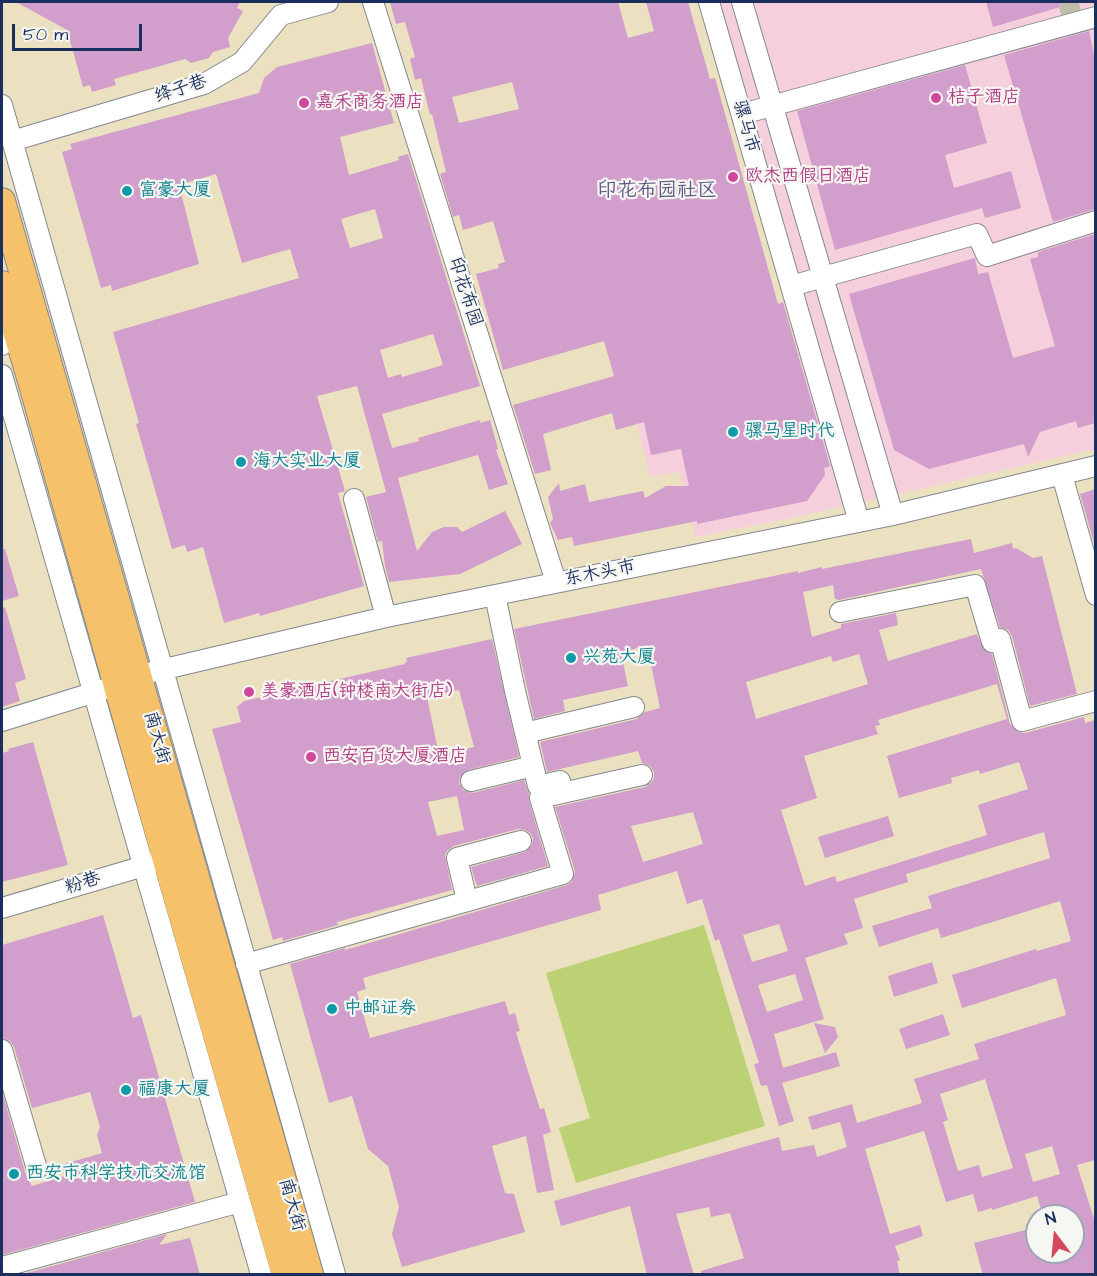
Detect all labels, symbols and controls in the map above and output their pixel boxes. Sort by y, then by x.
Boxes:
scale bar [15,12,146,50]
text: 50 m [23,22,68,47]
street label: 绛子巷 [152,71,210,109]
place label: 桔子酒店 [948,87,1020,109]
marker: 桔子酒店 [929,91,943,105]
place label: 嘉禾商务酒店 [316,92,424,114]
marker: 嘉禾商务酒店 [297,96,311,110]
street label: 骡马市 [727,98,763,156]
place label: 欧杰西假日酒店 [745,166,871,188]
marker: 欧杰西假日酒店 [726,170,740,184]
place label: 富豪大厦 [139,180,211,202]
district label: 印花布园社区 [597,180,717,204]
marker: 富豪大厦 [120,184,134,198]
street label: 印花布园 [443,254,485,330]
place label: 骡马星时代 [745,421,835,443]
marker: 骡马星时代 [726,425,740,439]
place label: 海大实业大厦 [253,451,361,473]
marker: 海大实业大厦 [234,455,248,469]
street label: 东木头市 [563,557,637,591]
place label: 兴苑大厦 [583,647,655,669]
marker: 兴苑大厦 [564,651,578,665]
place label: 美豪酒店(钟楼南大街店) [261,681,453,703]
marker: 美豪酒店(钟楼南大街店) [242,685,256,699]
street label: 南大街 [138,709,174,767]
place label: 西安百货大厦酒店 [323,746,467,768]
marker: 西安百货大厦酒店 [304,750,318,764]
street label: 粉巷 [63,868,103,900]
place label: 中邮证券 [344,998,416,1020]
marker: 中邮证券 [325,1002,339,1016]
place label: 福康大厦 [138,1079,210,1101]
marker: 福康大厦 [119,1083,133,1097]
place label: 西安市科学技术交流馆 [26,1163,206,1185]
marker: 西安市科学技术交流馆 [7,1167,21,1181]
street label: 南大街 [273,1176,309,1234]
north arrow [1025,1204,1085,1264]
text: N [1043,1207,1058,1231]

